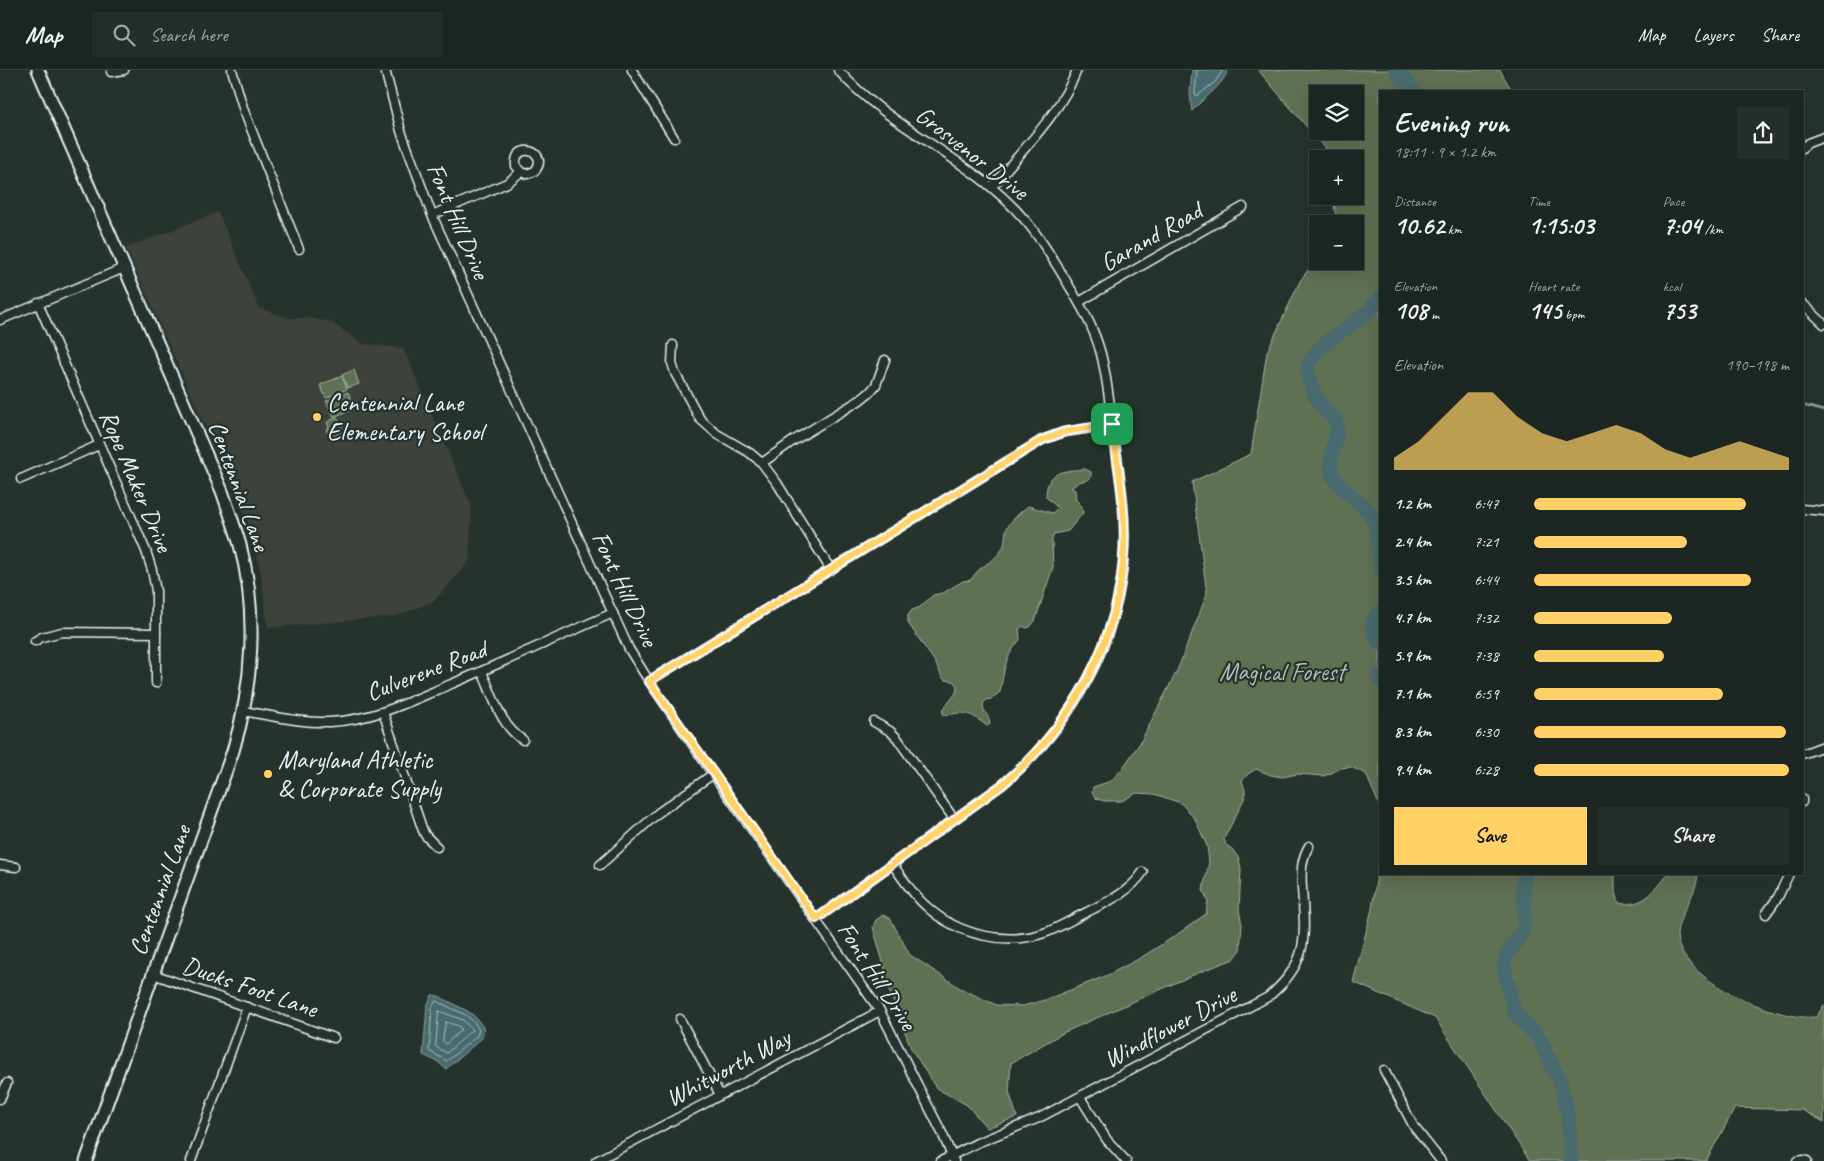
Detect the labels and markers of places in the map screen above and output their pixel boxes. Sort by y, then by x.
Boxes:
place label: Centennial Lane Elementary School [327,387,488,448]
pin [1091,403,1133,445]
marker: Centennial Lane Elementary School [311,411,323,423]
place label: Maryland Athletic & Corporate Supply [278,744,442,805]
marker: Maryland Athletic & Corporate Supply [262,768,274,780]

